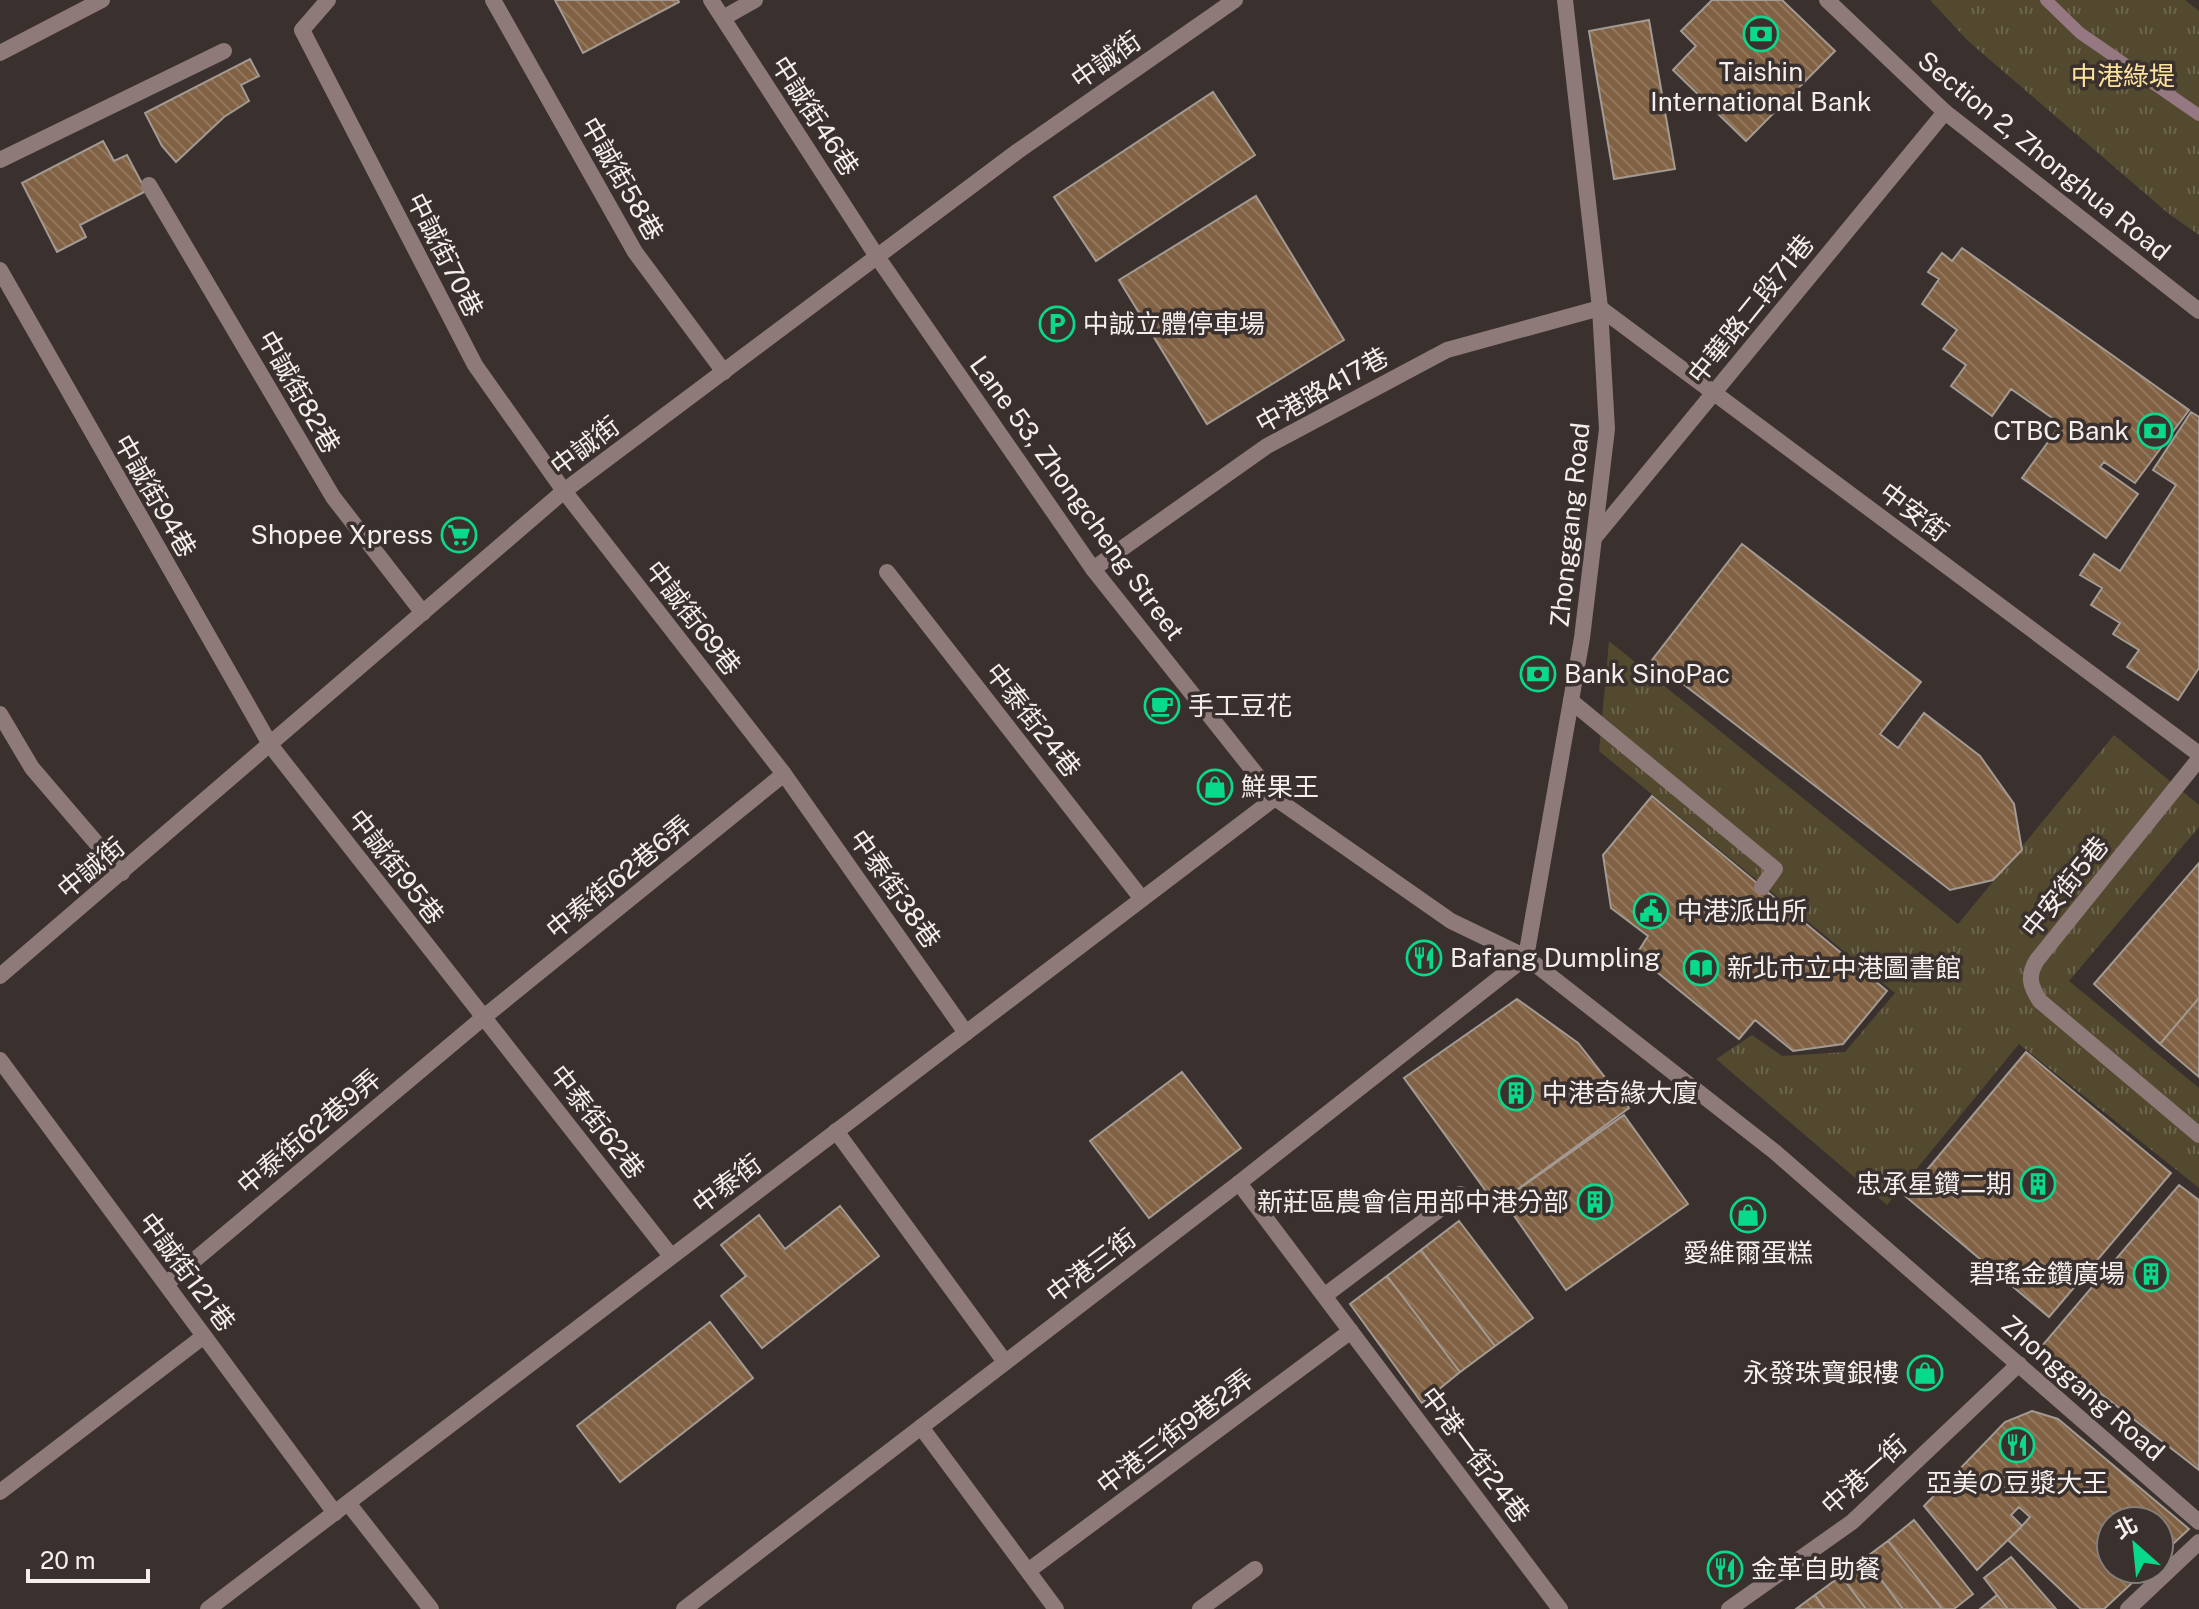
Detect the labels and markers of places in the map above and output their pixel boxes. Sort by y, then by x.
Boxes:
bank icon: Taishin International Bank [1742,15,1780,53]
place label: Taishin International Bank [1650,56,1872,117]
parking icon: 中誠立體停車場 [1038,305,1076,343]
place label: 中誠立體停車場 [1083,308,1265,339]
bank icon: CTBC Bank [2136,412,2174,450]
place label: CTBC Bank [1993,415,2129,446]
supermarket icon: Shopee Xpress [440,516,478,554]
place label: Shopee Xpress [251,519,433,550]
bank icon: Bank SinoPac [1519,655,1557,693]
place label: Bank SinoPac [1564,658,1730,689]
cafe icon: 手工豆花 [1143,687,1181,725]
place label: 手工豆花 [1188,690,1292,721]
shop icon: 鮮果王 [1196,768,1234,806]
place label: 鮮果王 [1241,771,1319,802]
public building icon: 中港派出所 [1632,892,1670,930]
place label: 中港派出所 [1677,895,1807,926]
restaurant icon: Bafang Dumpling [1405,939,1443,977]
place label: Bafang Dumpling [1450,942,1660,973]
library icon: 新北市立中港圖書館 [1682,949,1720,987]
place label: 新北市立中港圖書館 [1727,952,1961,983]
building icon: 中港奇緣大廈 [1497,1074,1535,1112]
place label: 中港奇緣大廈 [1542,1077,1698,1108]
building icon: 忠承星鑽二期 [2019,1165,2057,1203]
place label: 忠承星鑽二期 [1856,1168,2012,1199]
building icon: 新莊區農會信用部中港分部 [1576,1183,1614,1221]
place label: 新莊區農會信用部中港分部 [1257,1186,1569,1217]
shop icon: 愛維爾蛋糕 [1729,1196,1767,1234]
place label: 愛維爾蛋糕 [1683,1237,1813,1268]
building icon: 碧瑤金鑽廣場 [2132,1255,2170,1293]
place label: 碧瑤金鑽廣場 [1969,1258,2125,1289]
shop icon: 永發珠寶銀樓 [1906,1354,1944,1392]
place label: 永發珠寶銀樓 [1743,1357,1899,1388]
restaurant icon: 亞美の豆漿大王 [1998,1426,2036,1464]
place label: 亞美の豆漿大王 [1926,1467,2108,1498]
restaurant icon: 金革自助餐 [1706,1550,1744,1588]
place label: 金革自助餐 [1751,1553,1881,1584]

